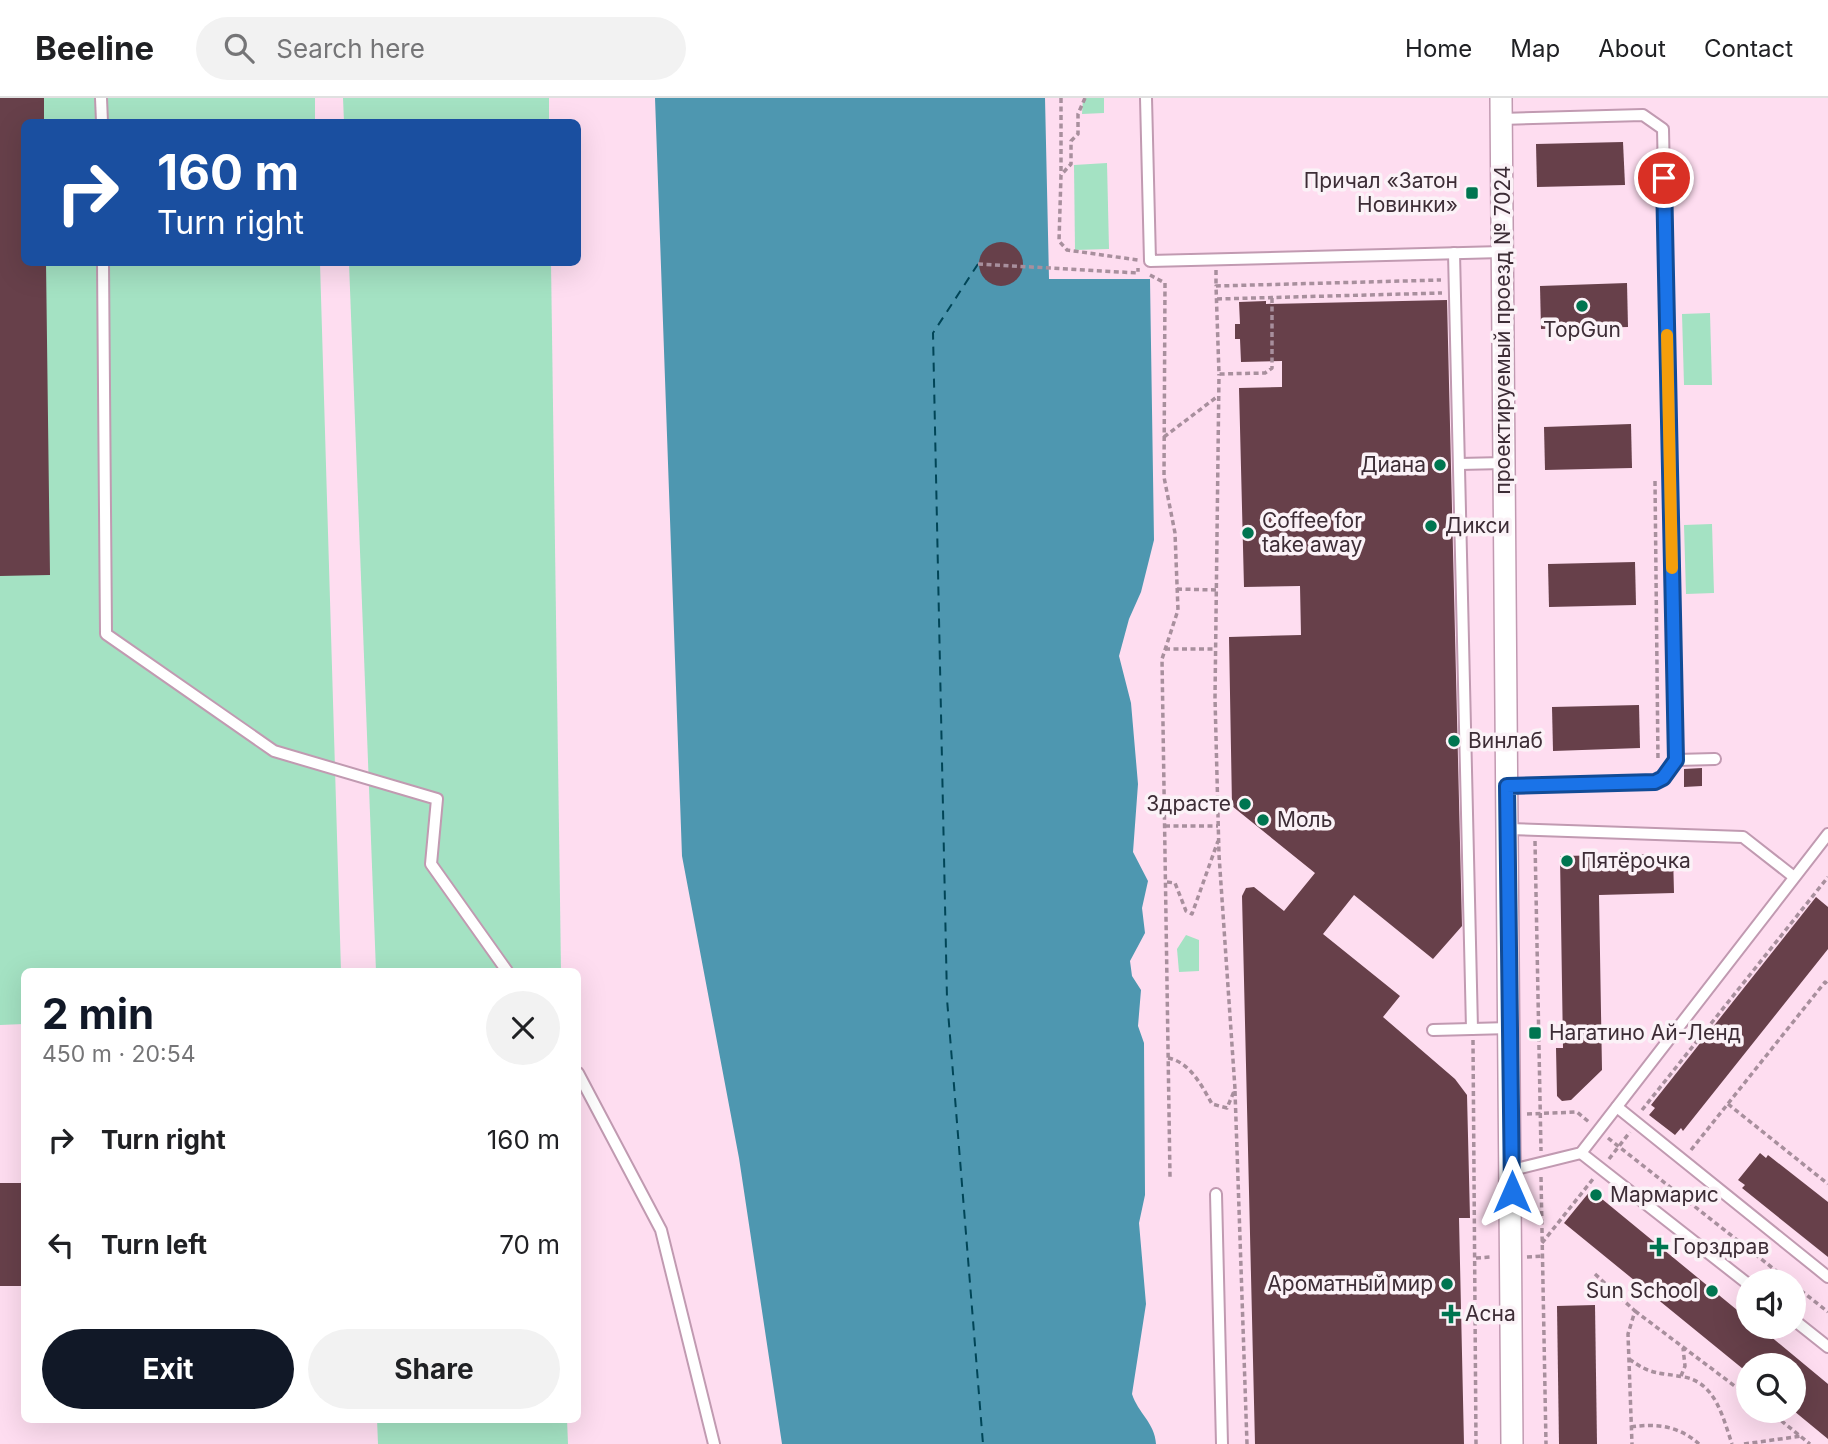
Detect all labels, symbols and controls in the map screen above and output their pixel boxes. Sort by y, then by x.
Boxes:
search box [196,17,686,80]
text: Beeline [35,28,154,68]
icon: search [220,29,258,67]
text: Search here [276,33,425,64]
text: Home [1405,34,1472,63]
text: Map [1510,34,1560,63]
text: About [1598,34,1666,63]
text: Contact [1704,34,1793,63]
text: 160 m [157,143,299,202]
icon: right [42,147,133,238]
pin [1634,148,1694,208]
icon: arrive [1645,159,1683,197]
street label: проектируемый проезд № 7024 [1490,165,1515,495]
place label: Причал «Затон Новинки» [1304,168,1458,217]
marker: Причал «Затон Новинки» [1464,185,1480,201]
text: Turn right [157,203,304,242]
marker: TopGun [1574,298,1590,314]
place label: TopGun [1543,317,1621,342]
place label: Диана [1360,452,1426,477]
marker: Диана [1432,457,1448,473]
place label: Coffee for take away [1262,508,1362,557]
place label: Дикси [1445,513,1510,538]
marker: Дикси [1423,518,1439,534]
marker: Coffee for take away [1240,525,1256,541]
place label: Винлаб [1468,728,1543,753]
marker: Винлаб [1446,733,1462,749]
place label: Здрасте [1146,791,1231,816]
marker: Здрасте [1237,796,1253,812]
place label: Моль [1277,807,1332,832]
marker: Моль [1255,812,1271,828]
place label: Пятёрочка [1581,848,1691,873]
marker: Пятёрочка [1559,853,1575,869]
text: 2 min [42,988,154,1039]
button: close [486,991,560,1065]
place label: Нагатино Ай-Ленд [1549,1020,1741,1045]
marker: Нагатино Ай-Ленд [1527,1025,1543,1041]
text: 450 m · 20:54 [42,1040,196,1068]
icon: right [42,1121,80,1159]
text: Turn right [101,1124,226,1155]
text: 160 m [487,1124,560,1155]
position arrow [1475,1155,1549,1229]
place label: Мармарис [1610,1182,1719,1207]
marker: Мармарис [1588,1187,1604,1203]
icon: left [42,1226,80,1264]
text: Turn left [101,1229,207,1260]
text: 70 m [499,1229,560,1260]
place label: Горздрав [1673,1234,1769,1259]
marker: Горздрав [1651,1239,1667,1255]
map controls [1736,1269,1806,1423]
button: sound [1736,1269,1806,1339]
place label: Ароматный мир [1267,1271,1433,1296]
marker: Ароматный мир [1439,1276,1455,1292]
place label: Sun School [1586,1278,1698,1303]
marker: Sun School [1704,1283,1720,1299]
place label: Асна [1465,1301,1516,1326]
marker: Асна [1443,1306,1459,1322]
button: Exit [42,1329,294,1409]
button: Share [308,1329,560,1409]
button: search [1736,1353,1806,1423]

